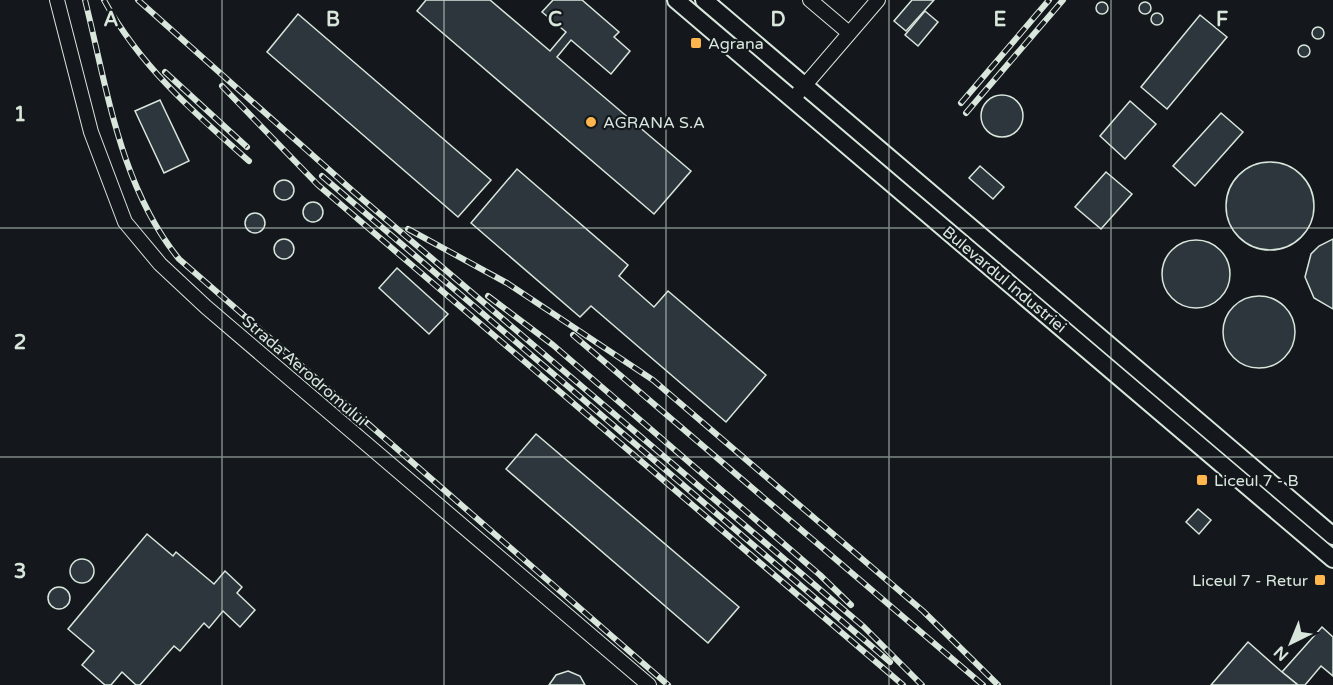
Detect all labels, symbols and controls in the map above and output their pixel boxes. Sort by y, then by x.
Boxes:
text: A [104,8,119,32]
text: B [326,8,340,32]
text: C [548,8,562,32]
text: D [770,8,786,32]
text: E [994,8,1007,32]
text: F [1216,8,1228,32]
place label: Agrana [708,34,764,54]
marker: Agrana [689,36,703,50]
text: 1 [14,103,26,127]
place label: AGRANA S.A [603,113,705,133]
marker: AGRANA S.A [584,115,598,129]
street label: Bulevardul Industriei [938,222,1070,337]
street label: Strada Aerodromului [238,311,371,430]
text: 2 [14,331,26,355]
place label: Liceul 7 - B [1214,471,1299,491]
marker: Liceul 7 - B [1195,473,1209,487]
text: 3 [14,560,26,584]
place label: Liceul 7 - Retur [1192,571,1309,591]
marker: Liceul 7 - Retur [1313,573,1327,587]
north arrow [1261,613,1321,673]
text: N [1270,642,1293,665]

